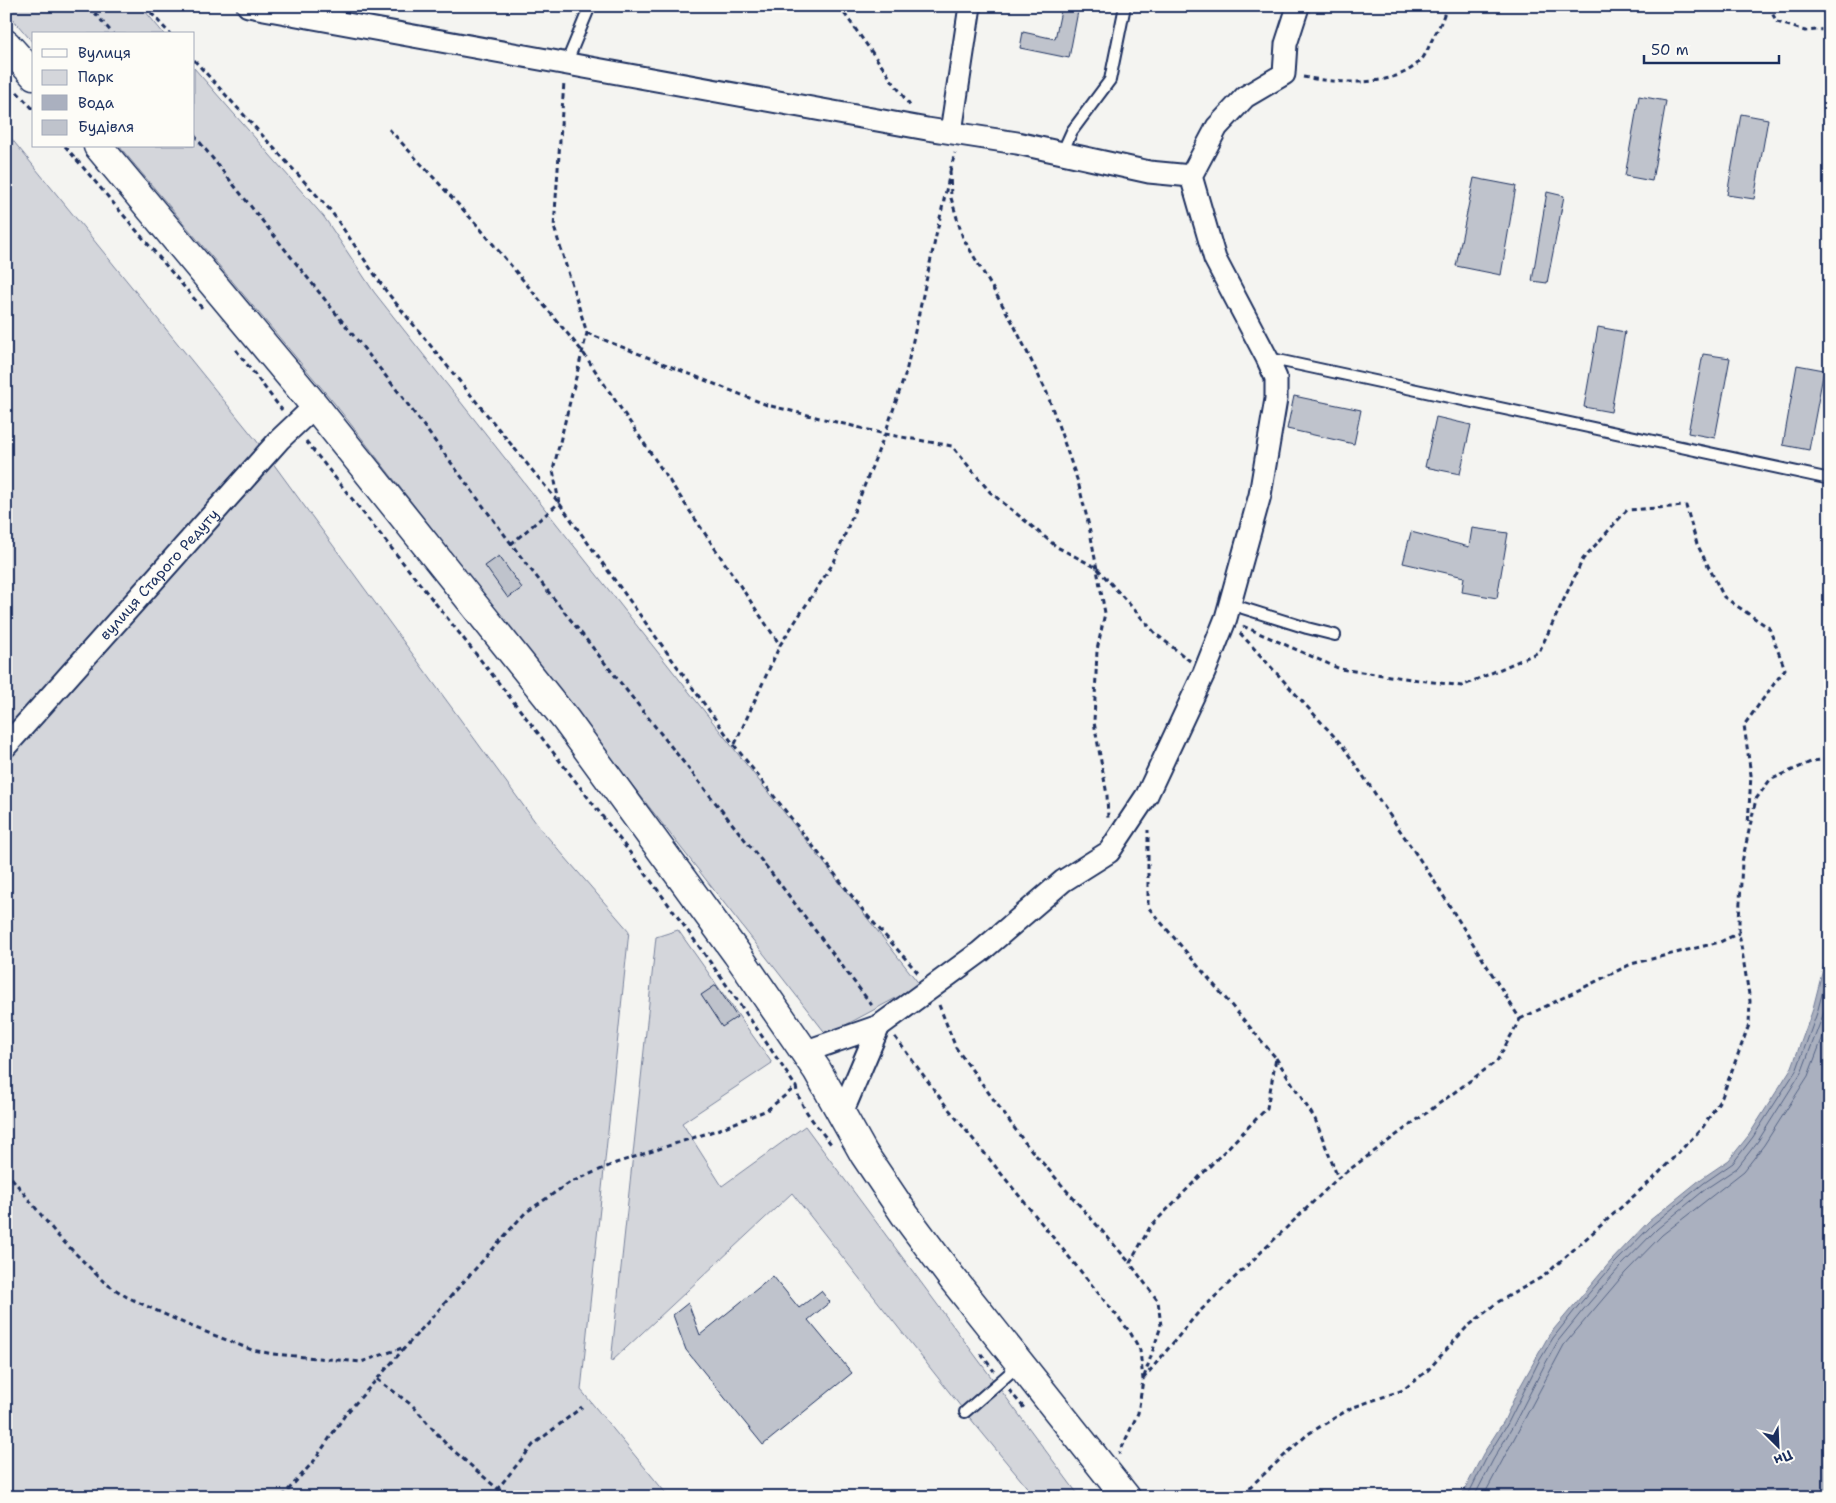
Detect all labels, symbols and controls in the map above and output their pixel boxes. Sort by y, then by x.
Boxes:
legend [32,32,195,148]
scale bar [1644,32,1778,64]
text: 50 m [1651,40,1689,60]
text: Вулиця [78,43,131,63]
text: Парк [78,67,114,87]
text: Вода [78,93,115,113]
text: Будівля [78,117,134,137]
street label: вулиця Старого Редуту [95,504,223,644]
north arrow [1754,1420,1804,1470]
text: Пн [1771,1446,1795,1470]

